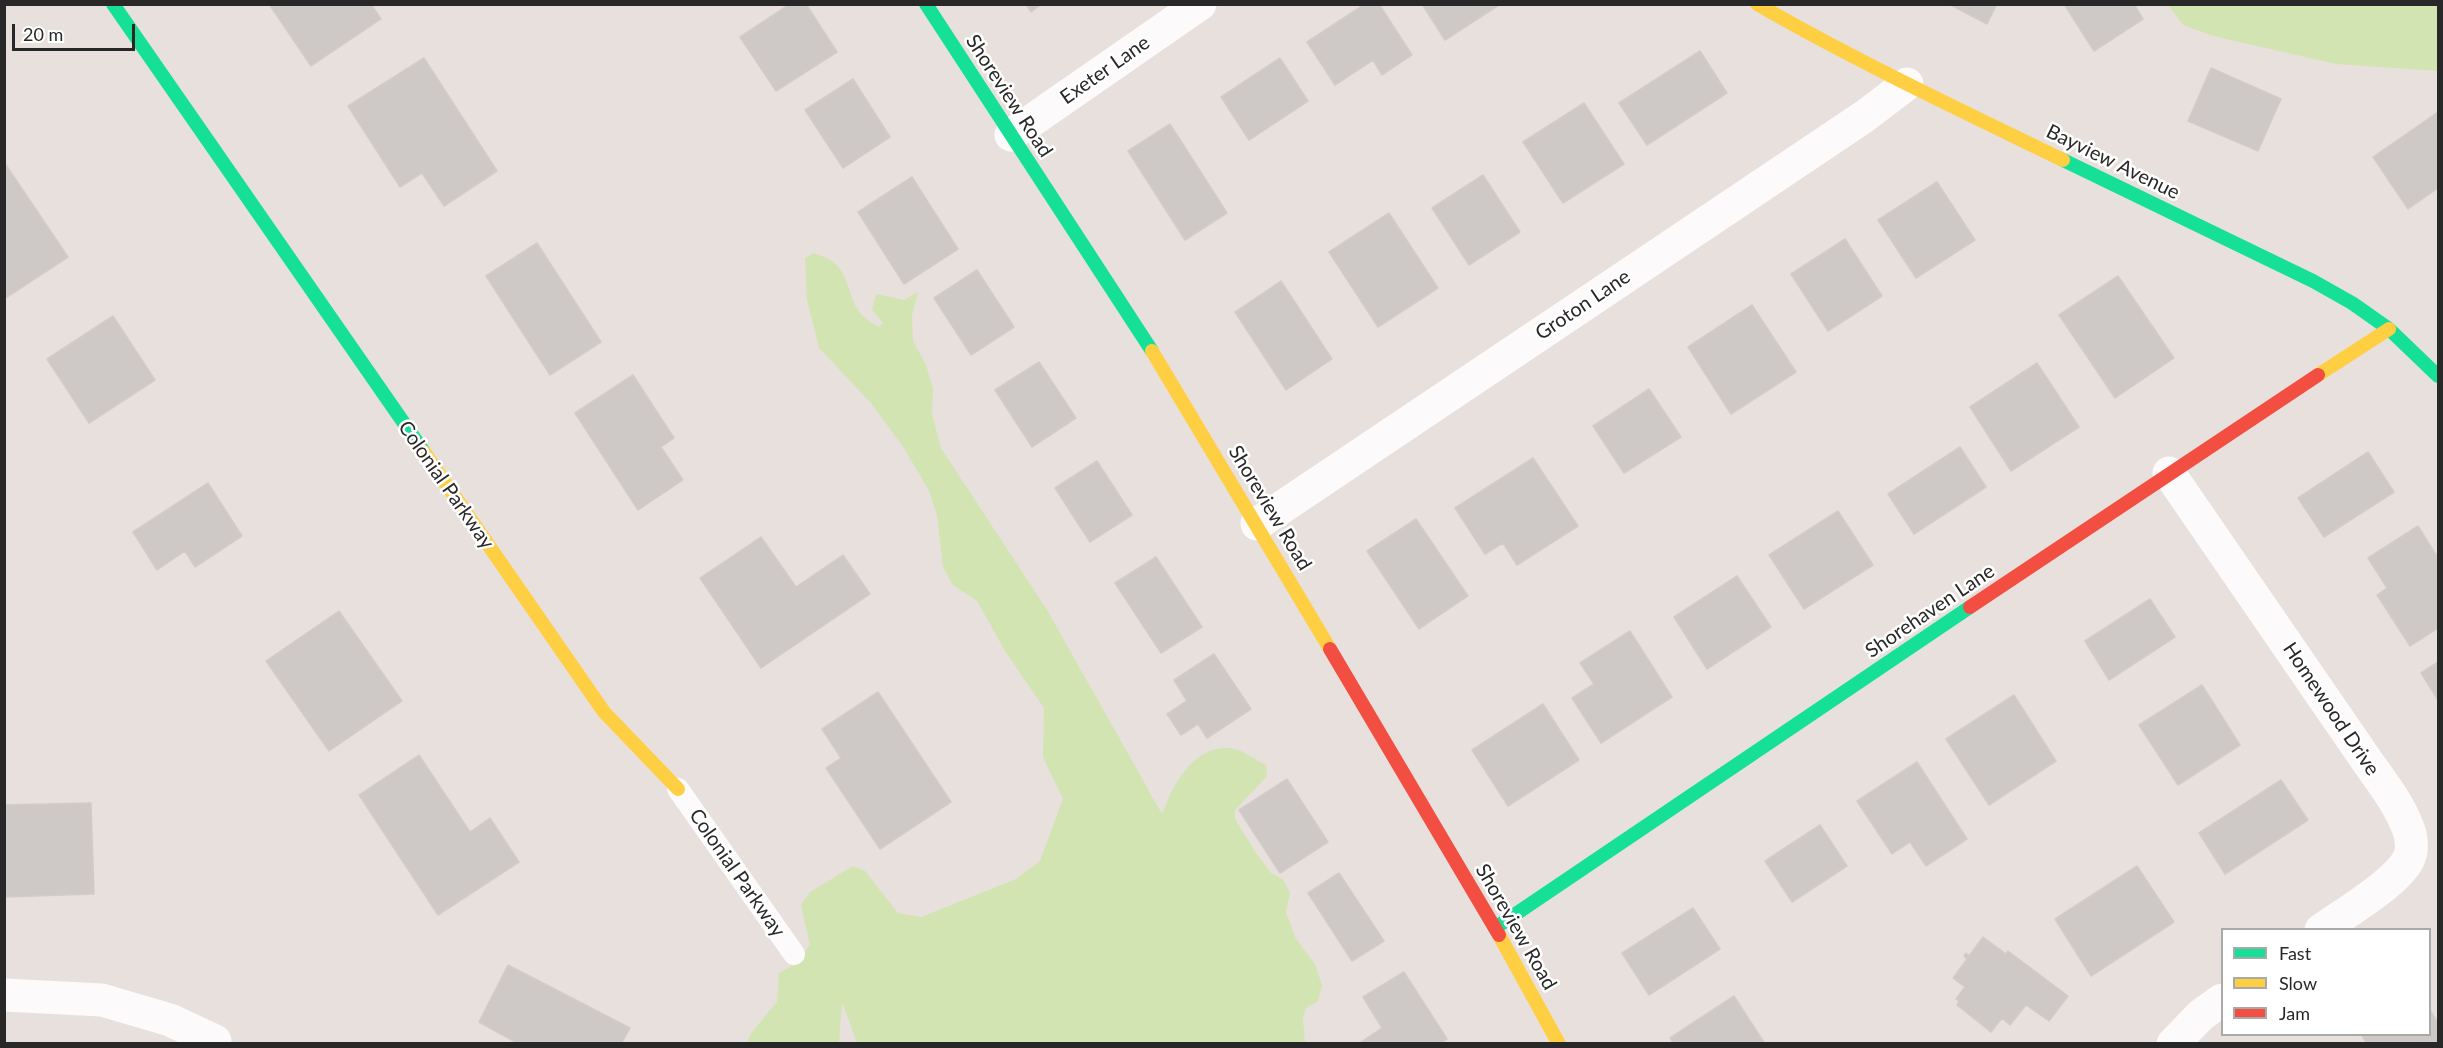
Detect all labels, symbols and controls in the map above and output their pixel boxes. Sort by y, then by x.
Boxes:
scale bar [15,12,138,50]
text: 20 m [23,23,63,45]
street label: Shoreview Road [960,30,1058,162]
street label: Exeter Lane [1056,30,1154,110]
street label: Bayview Avenue [2042,119,2184,205]
street label: Groton Lane [1531,265,1635,345]
street label: Colonial Parkway [393,416,499,554]
street label: Shoreview Road [1223,441,1317,575]
street label: Shorehaven Lane [1861,559,1999,663]
street label: Homewood Drive [2278,638,2384,780]
street label: Colonial Parkway [684,804,790,942]
street label: Shoreview Road [1470,860,1562,994]
legend [2221,928,2431,1036]
text: Fast [2279,942,2311,964]
text: Slow [2279,972,2317,994]
text: Jam [2279,1002,2310,1024]

